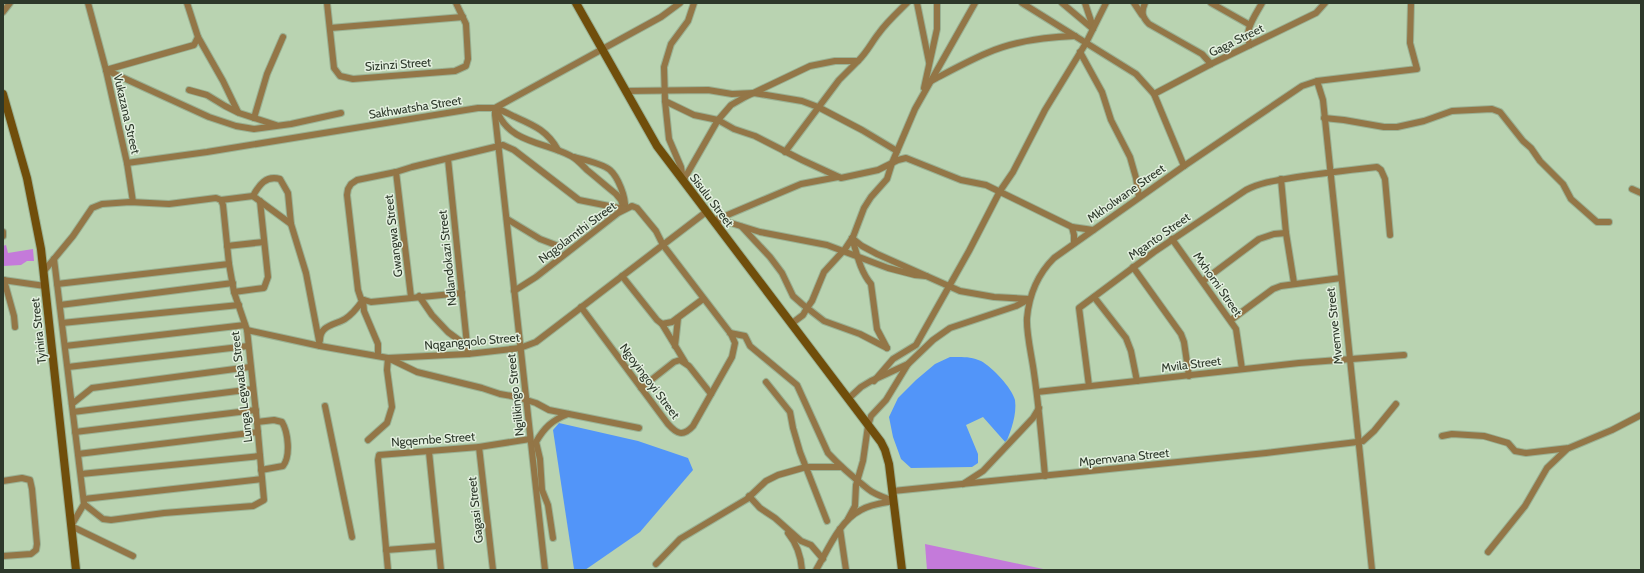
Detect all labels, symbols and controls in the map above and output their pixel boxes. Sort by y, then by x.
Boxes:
street label: Gaga Street [1206,20,1266,60]
street label: Sizinzi Street [364,54,432,74]
street label: Vukazana Street [111,73,143,155]
street label: Sakhwatsha Street [368,92,462,122]
street label: Mkholwane Street [1084,161,1168,225]
street label: Sisulu Street [687,170,737,230]
street label: Gwangwa Street [380,194,406,278]
street label: Nqgolamthi Street [535,198,619,266]
street label: Ndlandokazi Street [435,209,459,307]
street label: Mganto Street [1125,209,1193,263]
street label: Mxhomi Street [1190,249,1246,319]
street label: Mvemve Street [1323,287,1345,365]
street label: Tyinira Street [27,297,49,365]
street label: Nqgangqolo Street [424,329,520,353]
street label: Lunga Legwaba Street [227,331,255,443]
street label: Ngoyingoyi Street [617,340,683,422]
street label: Ngilikingo Street [503,353,527,437]
street label: Mvila Street [1160,353,1222,375]
street label: Ngqembe Street [391,429,475,449]
street label: Mpemvana Street [1078,445,1170,469]
street label: Gagasi Street [464,476,486,544]

